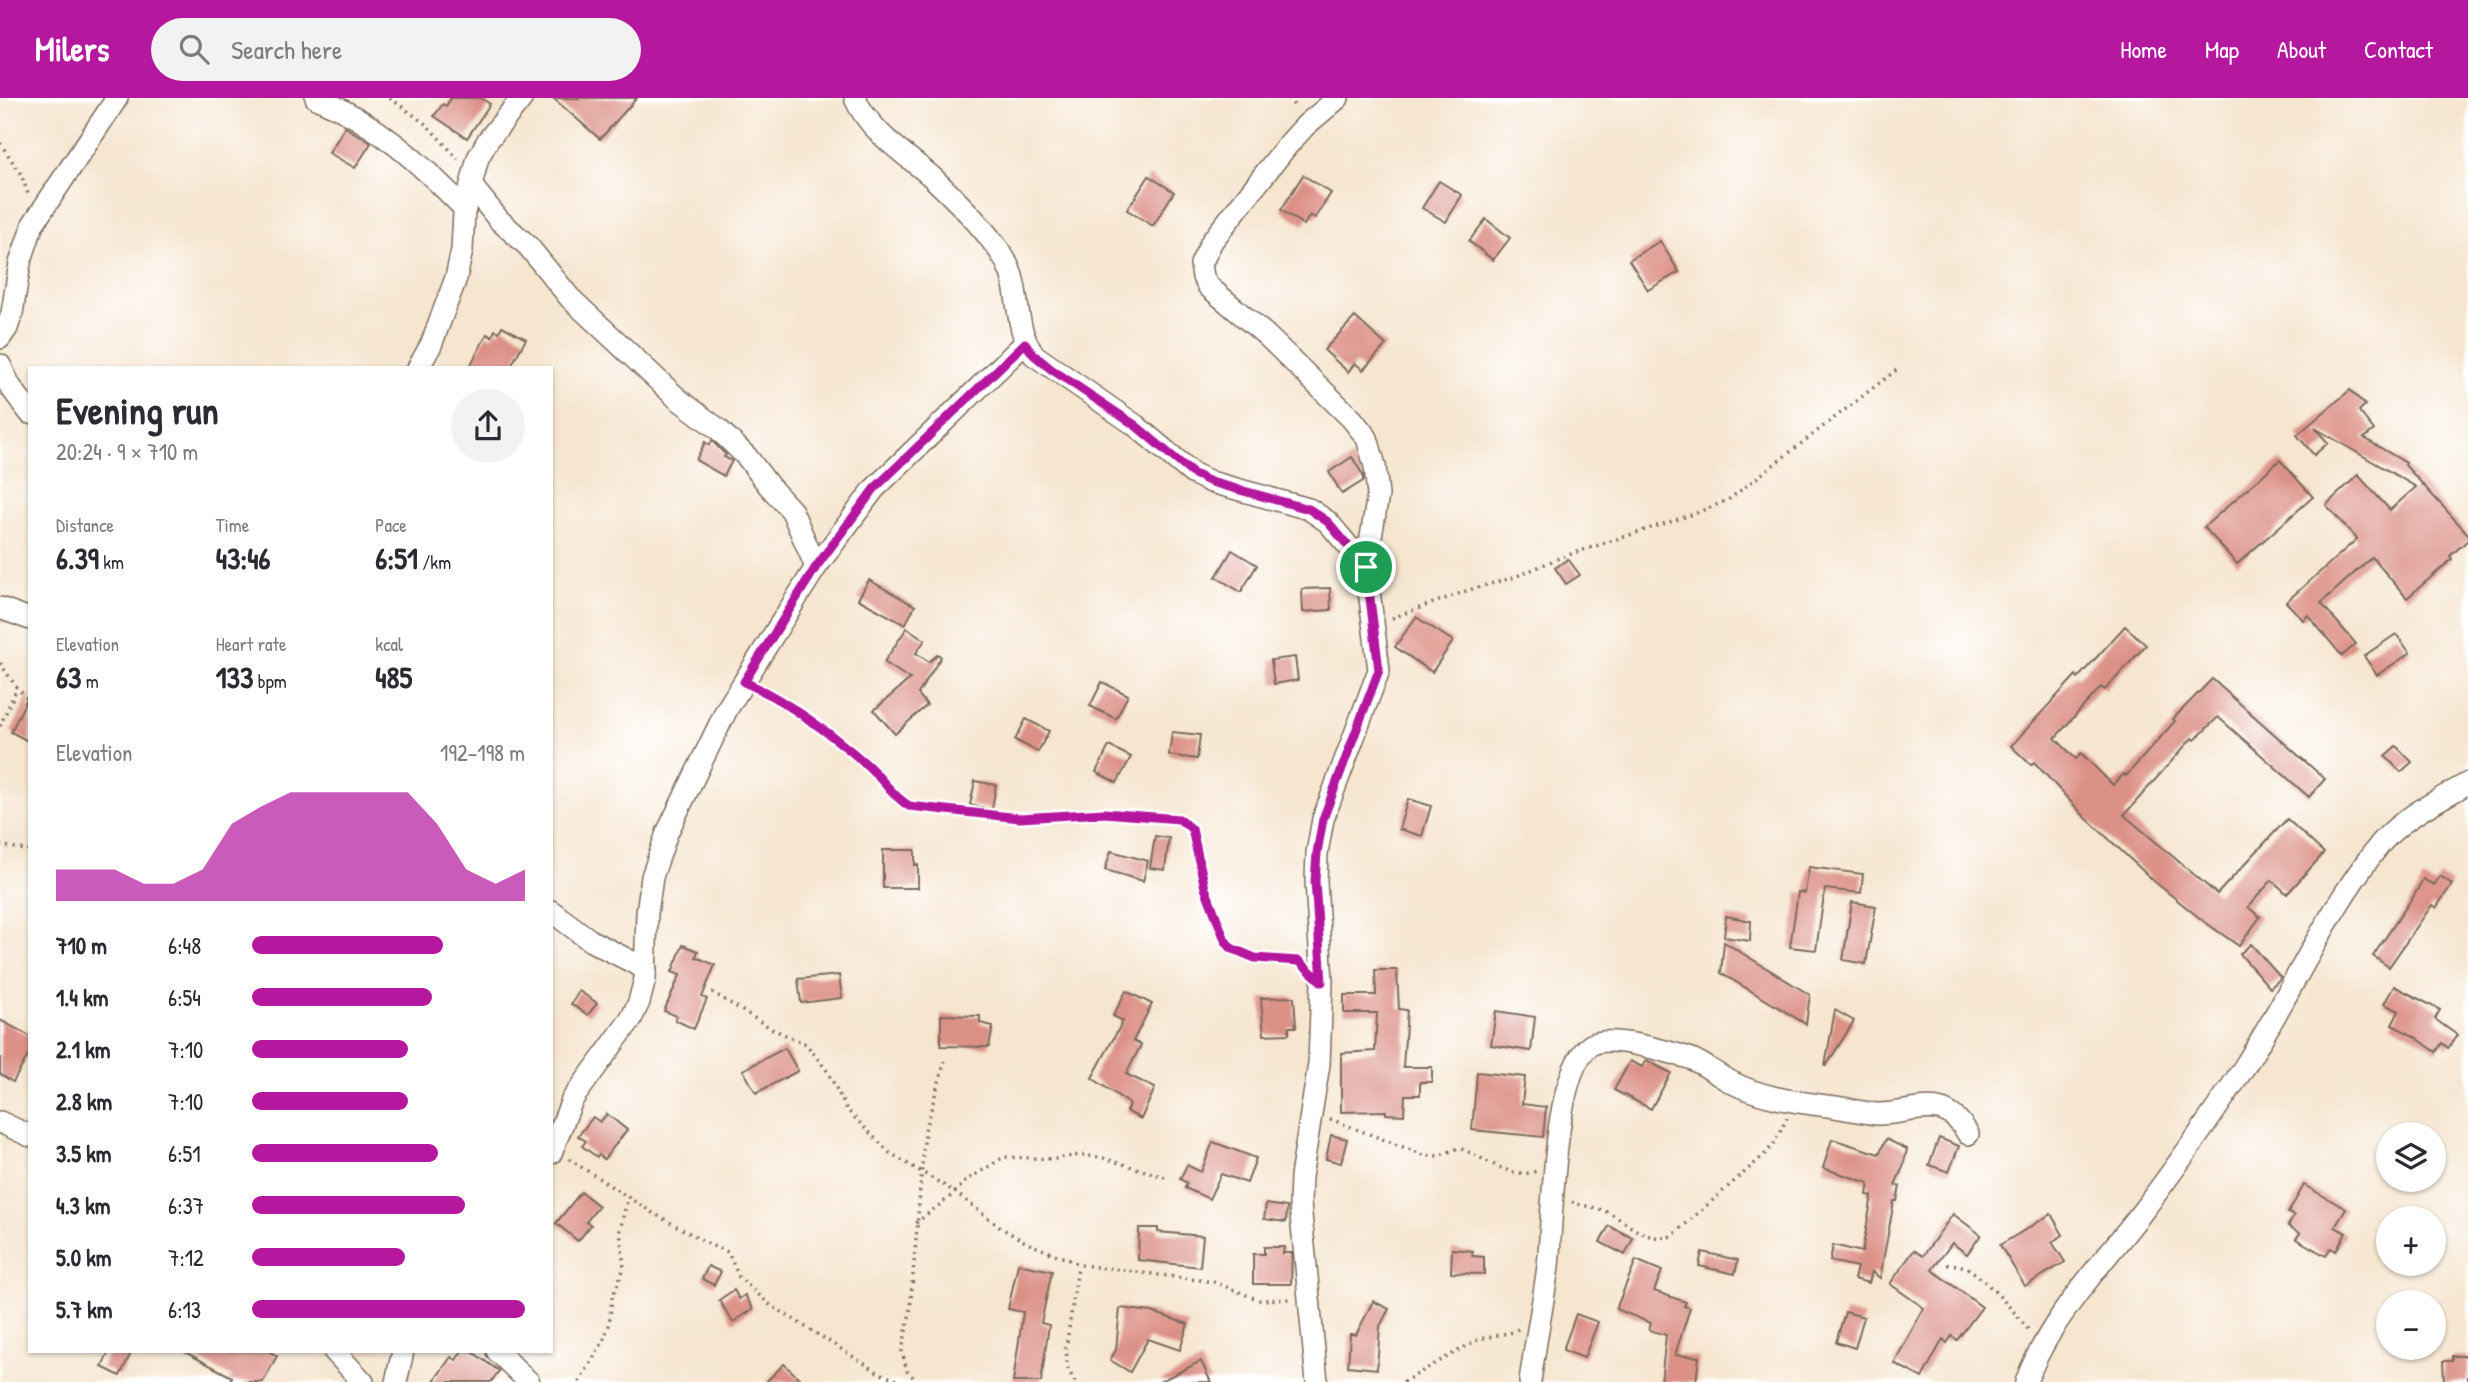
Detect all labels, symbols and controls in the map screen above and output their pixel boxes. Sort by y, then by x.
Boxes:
search box [151,18,641,81]
text: Milers [35,27,109,71]
icon: search [175,30,213,68]
text: Search here [231,32,342,67]
text: Home [2120,33,2167,65]
text: Map [2205,33,2239,65]
text: About [2277,33,2326,65]
text: Contact [2364,33,2433,65]
text: Evening run [56,384,219,436]
button: share [451,389,525,463]
text: 20:24 · 9 × 710 m [56,436,198,467]
text: Distance [56,512,114,538]
text: Time [216,512,249,538]
text: Pace [375,512,407,538]
pin [1336,537,1396,597]
text: 6.39 [56,538,99,578]
text: 43:46 [216,538,271,578]
text: 6:51 [375,538,418,578]
icon: arrive [1347,548,1385,586]
text: km [99,549,124,575]
text: /km [418,549,451,575]
text: Elevation [56,631,119,657]
text: Heart rate [216,631,287,657]
text: kcal [375,631,403,657]
text: 63 [56,657,81,697]
text: 133 [216,657,253,697]
text: 485 [375,657,412,697]
text: m [81,668,99,694]
text: bpm [253,668,287,694]
text: Elevation [56,737,132,768]
text: 192–198 m [440,737,525,768]
text: 710 m [56,930,107,961]
text: 6:48 [168,930,201,961]
text: 1.4 km [56,982,108,1013]
text: 6:54 [168,982,201,1013]
text: 2.1 km [56,1034,111,1065]
text: 7:10 [168,1034,203,1065]
text: 2.8 km [56,1086,112,1117]
text: 7:10 [168,1086,203,1117]
map controls [2376,1122,2446,1360]
button: layers [2376,1122,2446,1192]
text: 3.5 km [56,1138,111,1169]
text: 6:51 [168,1138,201,1169]
text: 4.3 km [56,1190,110,1221]
text: 6:37 [168,1190,204,1221]
button: + [2376,1206,2446,1276]
text: 5.0 km [56,1242,111,1273]
text: 7:12 [168,1242,204,1273]
button: − [2376,1290,2446,1360]
text: 5.7 km [56,1294,113,1325]
text: 6:13 [168,1294,201,1325]

